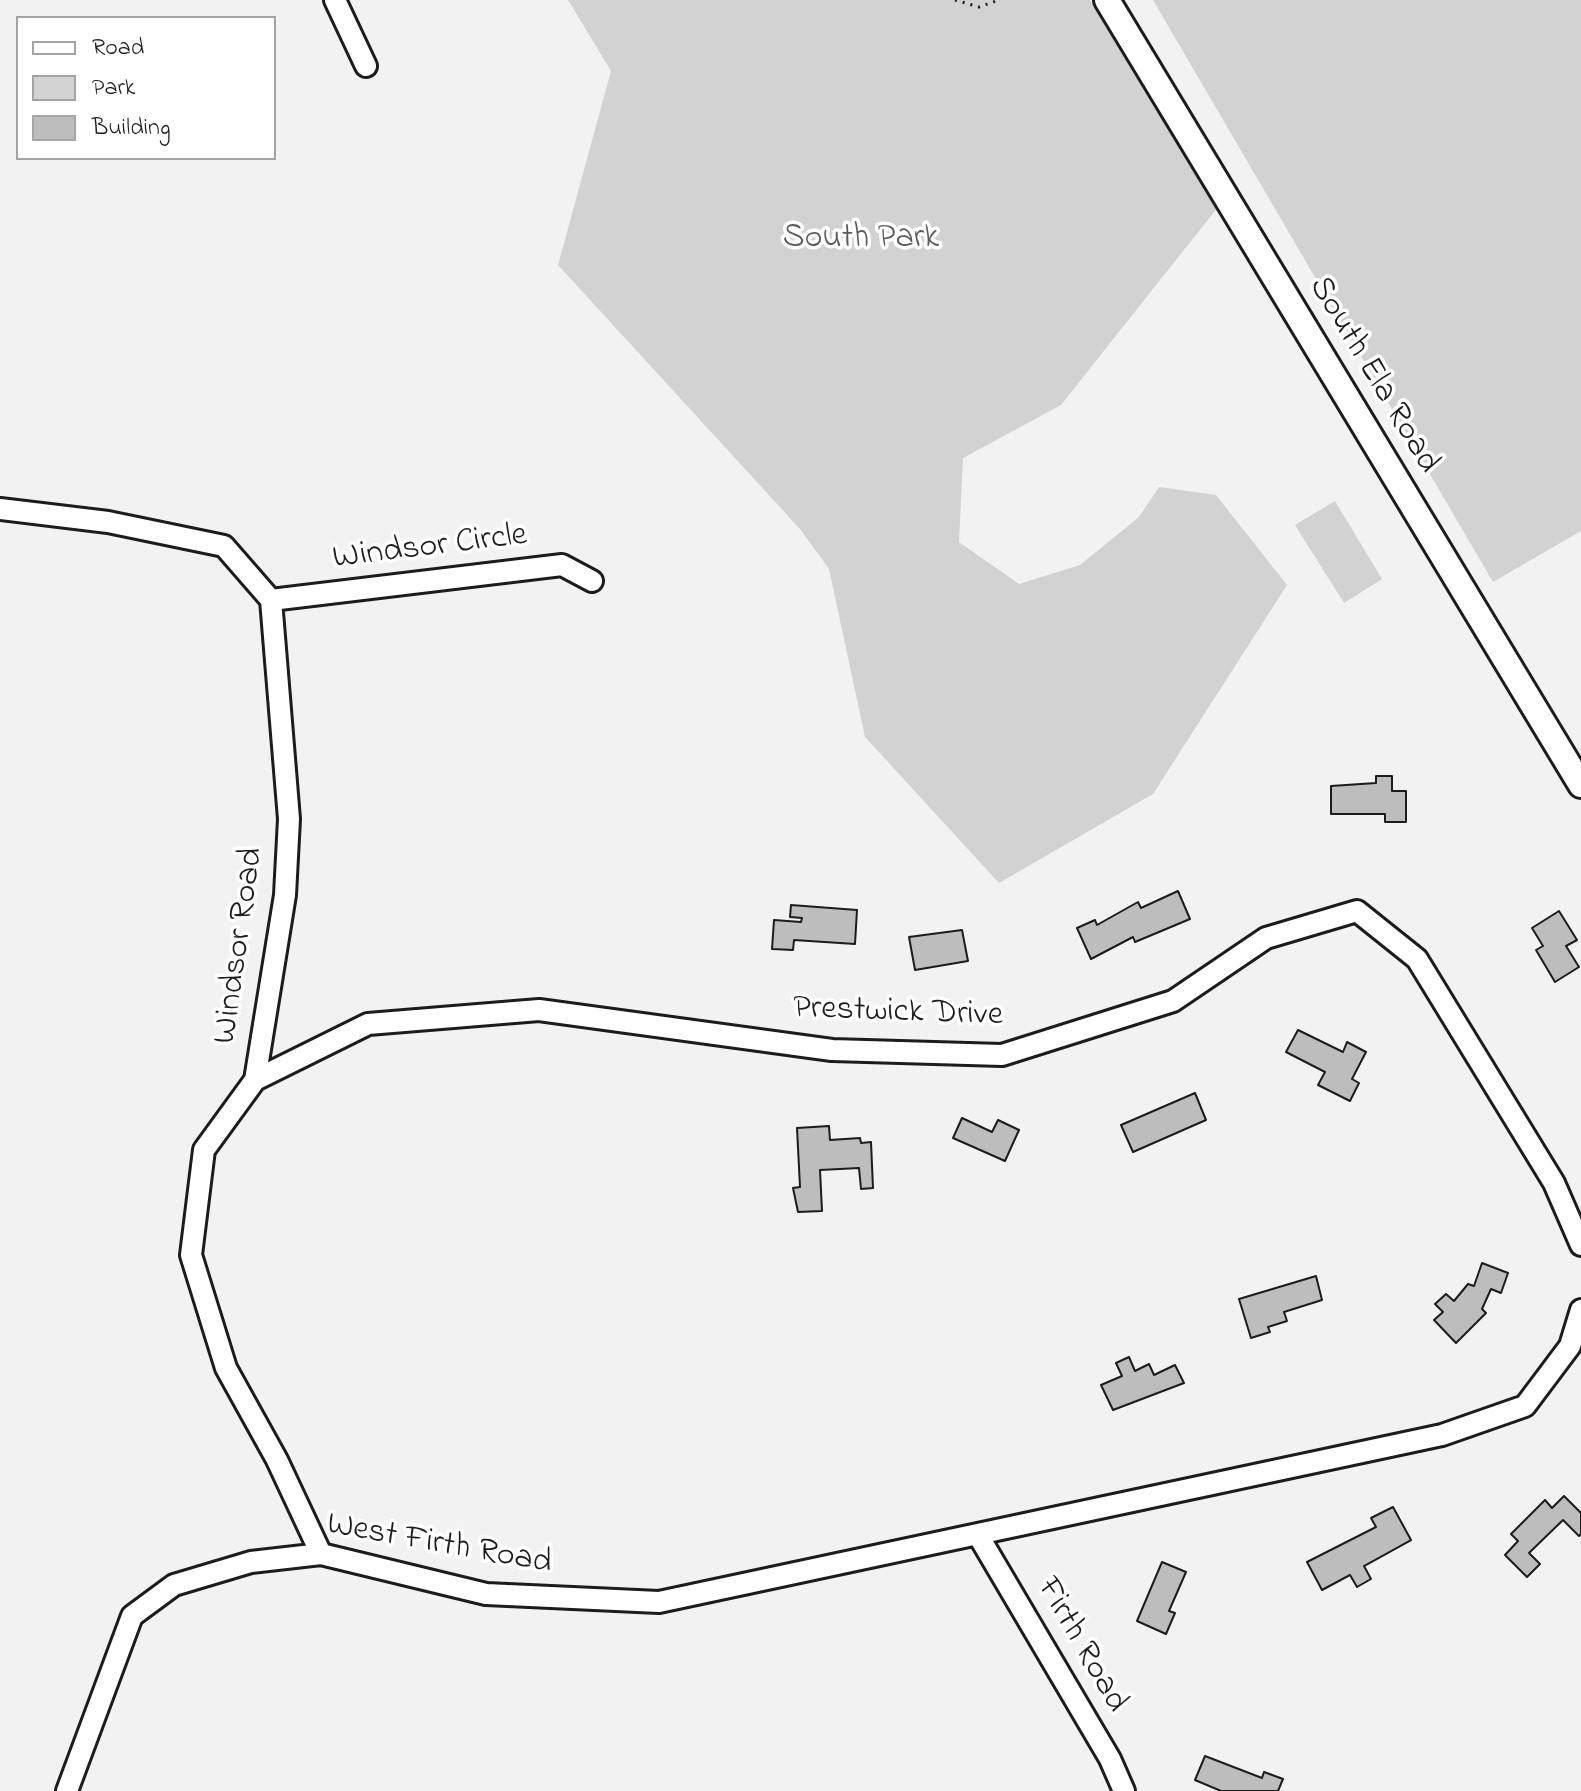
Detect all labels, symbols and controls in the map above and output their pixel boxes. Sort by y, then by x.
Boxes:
legend [16,16,276,160]
text: Road [92,31,144,66]
text: Park [92,71,135,106]
text: Building [92,111,171,146]
park label: South Park [783,220,939,260]
street label: South Ela Road [1297,270,1447,482]
street label: Windsor Circle [331,517,529,581]
street label: Windsor Road [207,845,275,1047]
street label: Prestwick Drive [792,990,1004,1038]
street label: West Firth Road [323,1506,555,1586]
street label: Firth Road [1025,1571,1135,1721]

